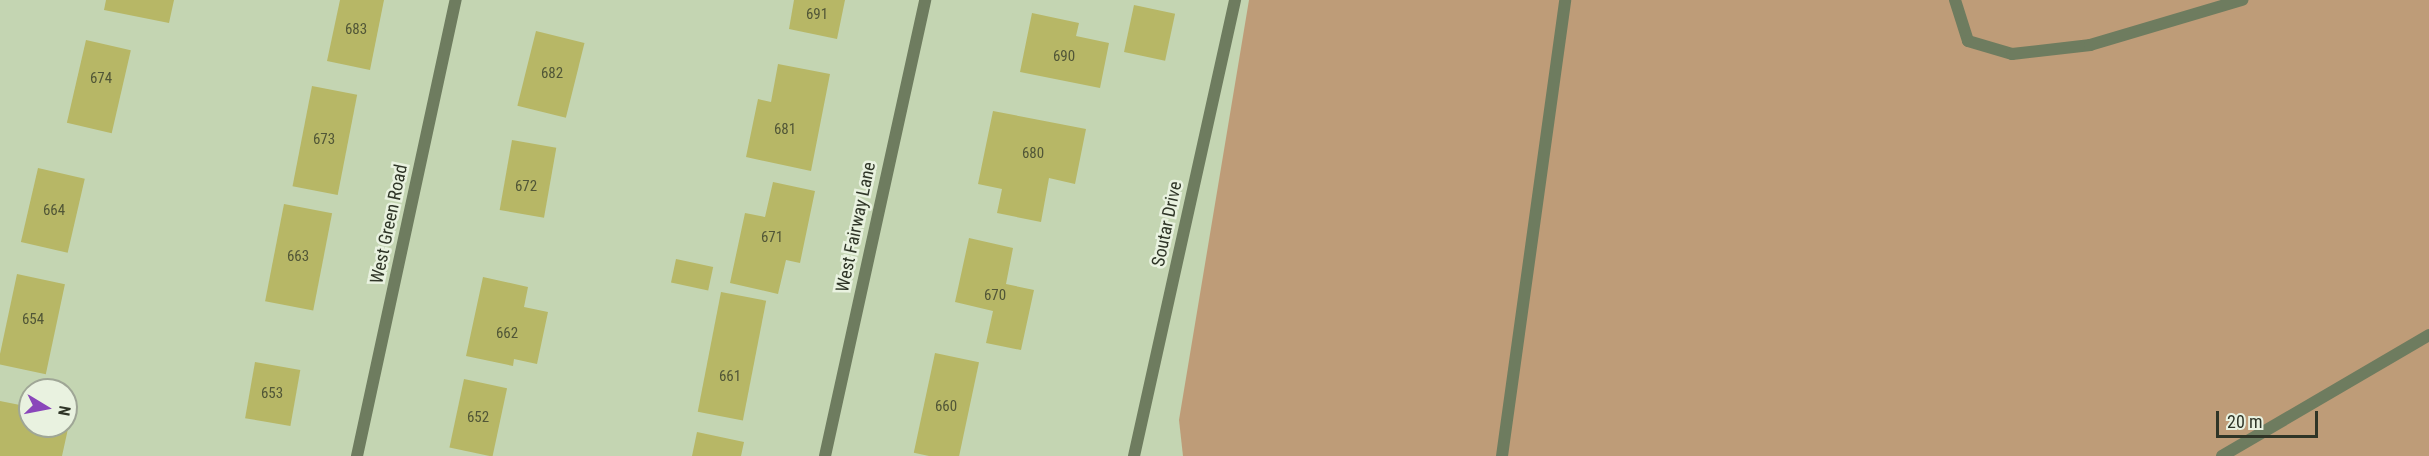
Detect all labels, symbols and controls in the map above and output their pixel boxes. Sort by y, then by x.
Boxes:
house number: 691 [806,6,828,24]
house number: 683 [345,21,367,39]
house number: 690 [1053,48,1075,66]
house number: 682 [541,65,563,83]
house number: 674 [90,70,112,88]
house number: 681 [774,121,796,139]
house number: 673 [313,131,335,149]
house number: 680 [1022,145,1044,163]
street label: West Fairway Lane [832,160,880,294]
street label: West Green Road [366,162,412,286]
house number: 672 [515,178,537,196]
street label: Soutar Drive [1147,179,1187,269]
house number: 664 [43,202,65,220]
house number: 671 [761,229,783,247]
house number: 663 [287,248,309,266]
house number: 670 [984,287,1006,305]
house number: 654 [22,311,44,329]
house number: 662 [496,325,518,343]
house number: 661 [719,368,741,386]
north arrow [18,378,78,438]
house number: 653 [261,385,283,403]
house number: 660 [935,398,957,416]
scale bar [2219,399,2321,437]
text: N [54,404,74,417]
house number: 652 [467,409,489,427]
text: 20 m [2227,411,2262,432]

